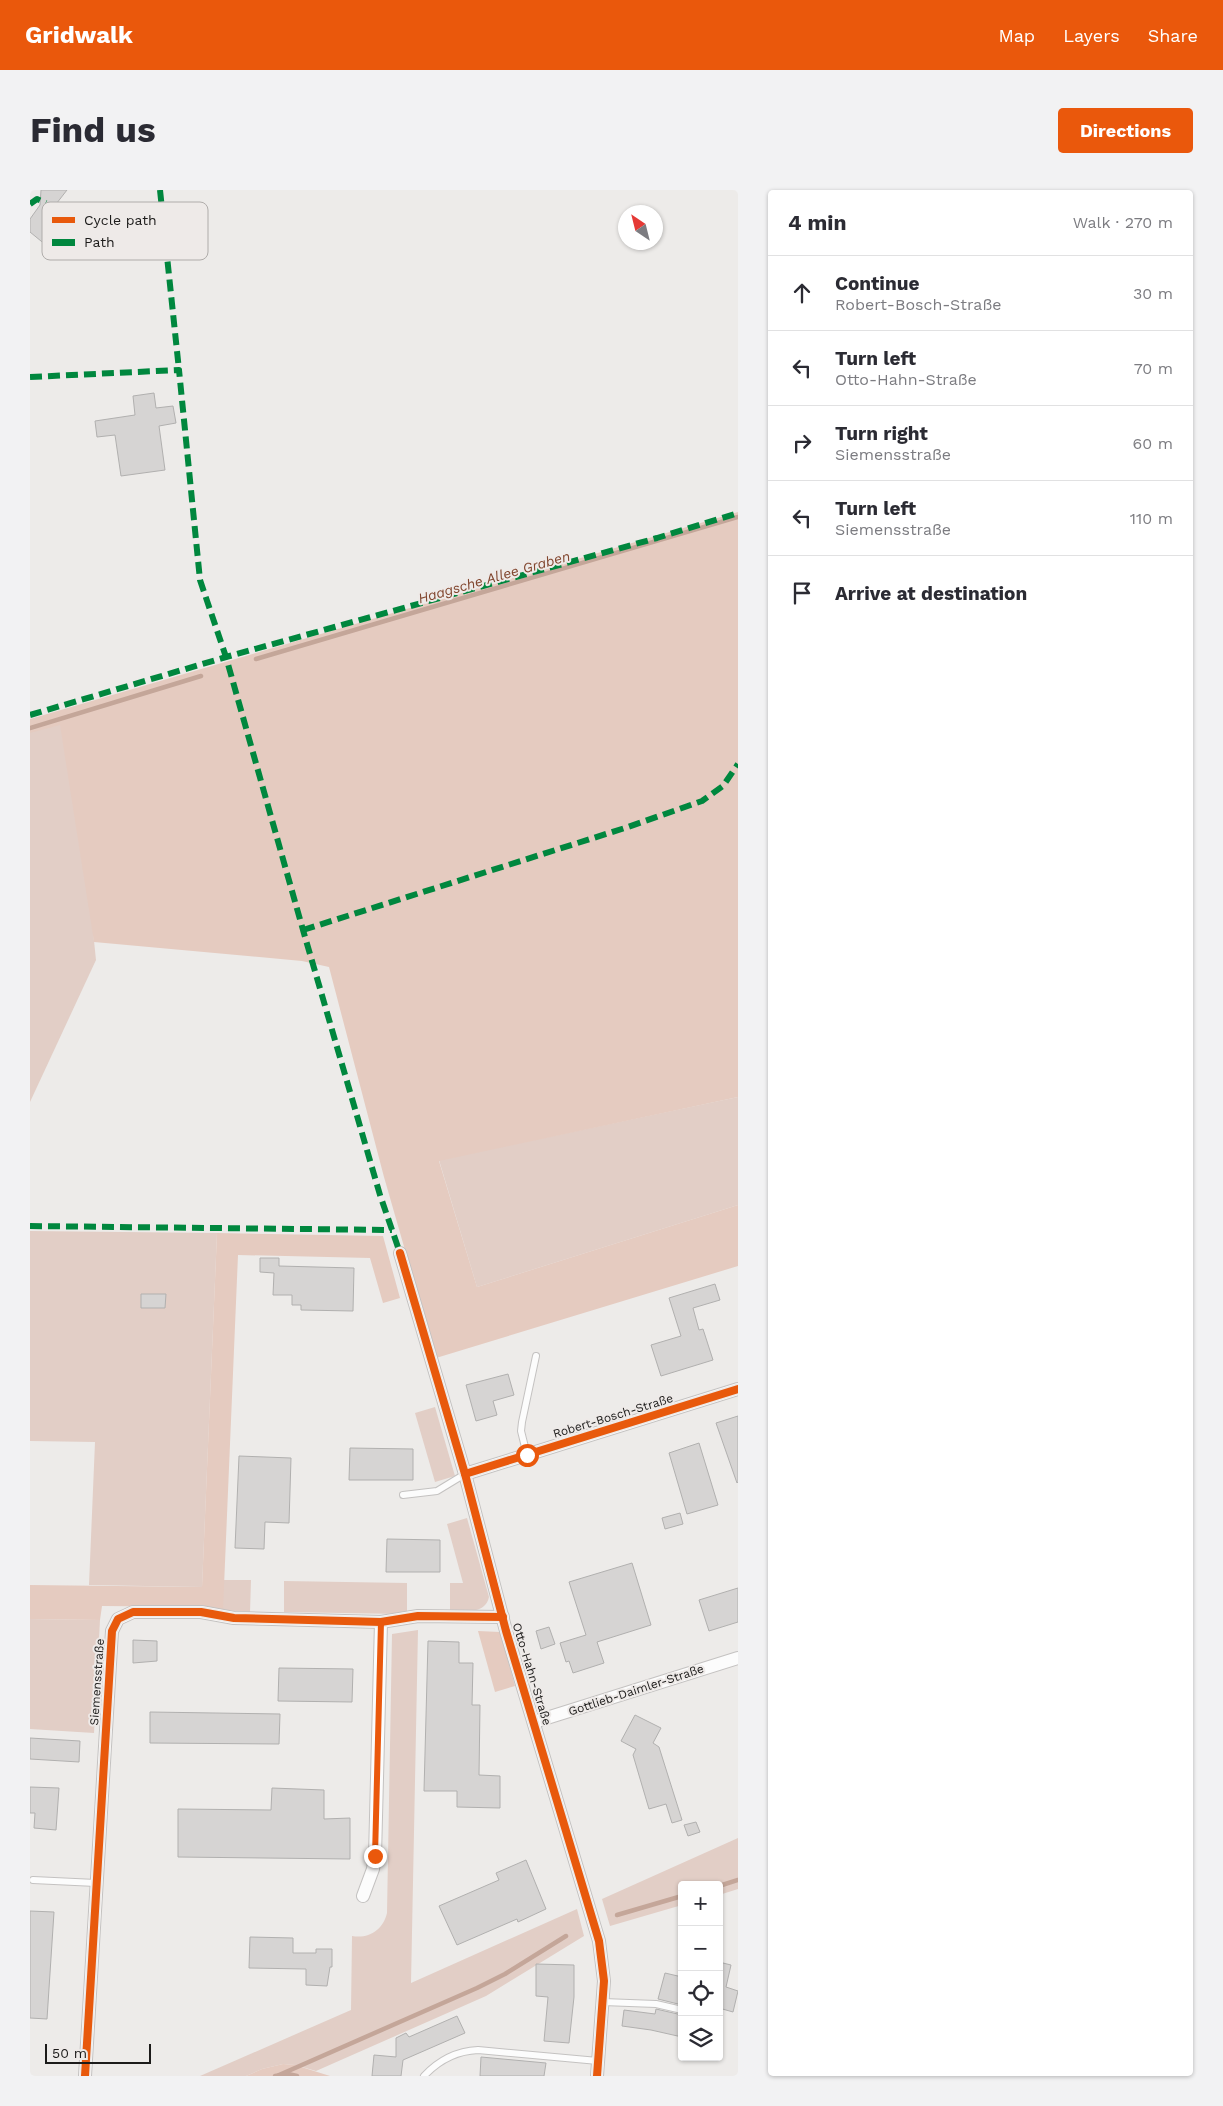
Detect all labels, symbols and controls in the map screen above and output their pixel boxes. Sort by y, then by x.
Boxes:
text: Gridwalk [25,21,133,49]
text: Map [998,25,1035,46]
text: Layers [1063,25,1120,46]
text: Share [1148,25,1198,46]
button: Directions [1058,108,1193,153]
text: Find us [30,109,156,151]
legend [42,202,208,260]
north arrow [618,205,663,250]
text: 4 min [788,210,846,235]
text: Cycle path [84,212,157,228]
text: Walk · 270 m [1073,213,1173,232]
text: Path [84,234,115,250]
text: Continue [835,272,919,295]
icon: ahead [788,279,816,307]
text: 30 m [1133,284,1173,303]
text: Robert-Bosch-Straße [835,295,1002,314]
text: Turn left [835,347,916,370]
icon: left [788,354,816,382]
text: 70 m [1134,359,1173,378]
text: Otto-Hahn-Straße [835,370,977,389]
text: Turn right [835,422,928,445]
icon: right [788,429,816,457]
text: 60 m [1133,434,1173,453]
text: Siemensstraße [835,445,951,464]
text: Turn left [835,497,916,520]
icon: left [788,504,816,532]
text: 110 m [1130,509,1173,528]
text: Siemensstraße [835,520,951,539]
water label: Haagsche Allee Graben [416,548,572,606]
icon: arrive [788,579,816,607]
text: Arrive at destination [835,582,1027,605]
street label: Robert-Bosch-Straße [551,1391,675,1441]
route start [516,1444,539,1467]
street label: Otto-Hahn-Straße [510,1621,554,1727]
street label: Siemensstraße [87,1638,107,1726]
street label: Gottlieb-Daimler-Straße [567,1661,706,1719]
route end [364,1845,387,1868]
map controls [678,1881,723,2061]
button: + [678,1881,723,1926]
button: − [678,1926,723,1971]
button: locate [678,1971,723,2016]
button: layers [678,2016,723,2061]
scale bar [45,2041,151,2064]
text: 50 m [52,2045,87,2061]

